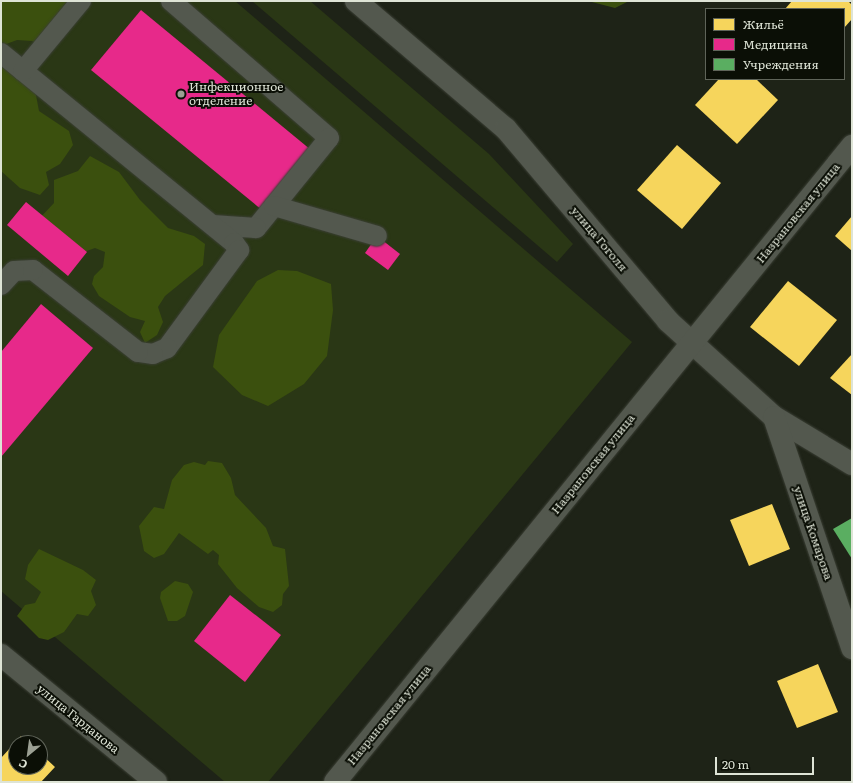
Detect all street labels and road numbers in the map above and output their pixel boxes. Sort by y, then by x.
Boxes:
street label: Назрановская улица [753,160,843,266]
street label: улица Гоголя [568,204,630,274]
street label: Назрановская улица [548,411,638,517]
street label: улица Комарова [790,484,836,582]
street label: Назрановская улица [344,662,434,768]
street label: улица Гарданова [34,681,122,757]

